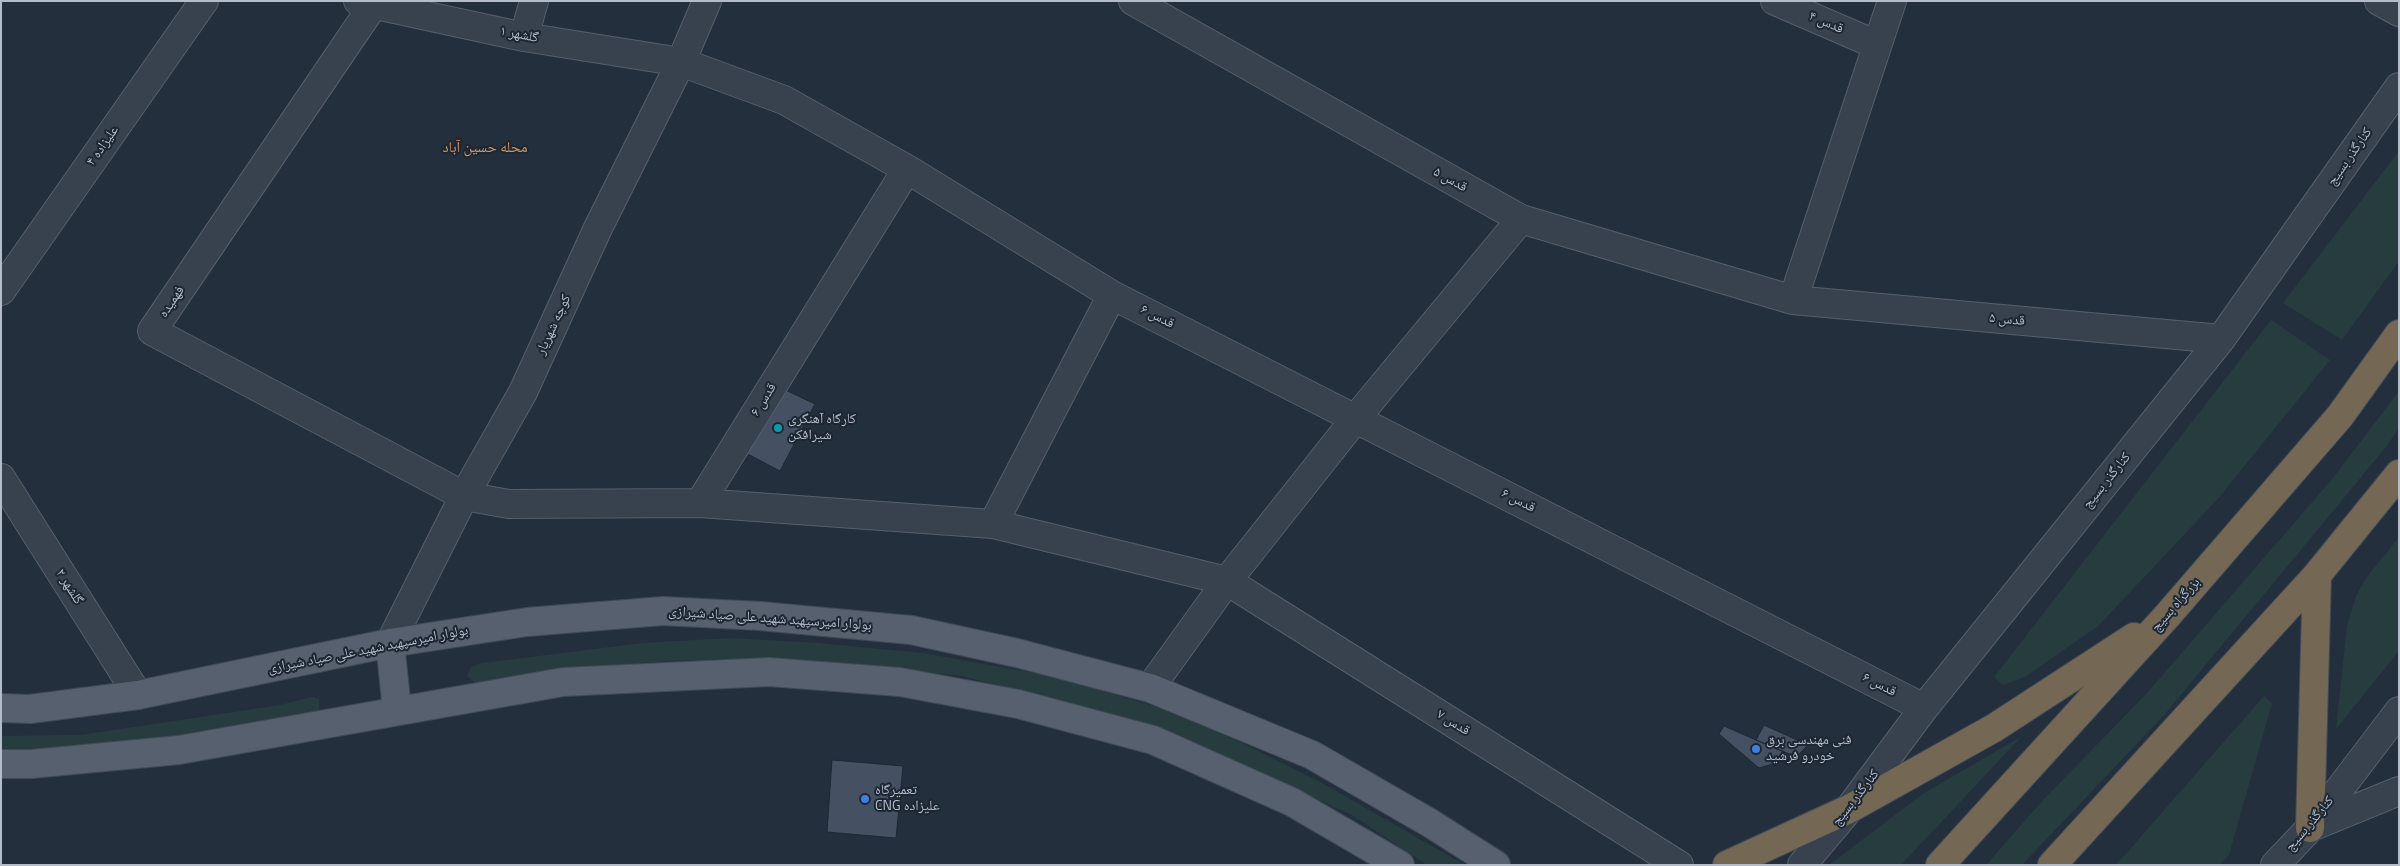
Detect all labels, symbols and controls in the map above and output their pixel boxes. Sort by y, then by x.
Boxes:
street label: قدس ۴ [1806,8,1846,38]
street label: گلشهر ۱ [498,23,540,47]
street label: علیزاده ۴ [83,123,123,169]
street label: کنارگذر بسیج [2324,125,2376,189]
district label: محله حسین آباد [442,139,528,157]
street label: قدس ۵ [1430,164,1470,196]
street label: فهمیده [155,283,189,321]
street label: کوچه شهریار [533,292,575,358]
street label: قدس ۶ [1137,301,1177,333]
street label: قدس ۵ [1988,310,2026,330]
street label: قدس ۶ [747,380,781,420]
place label: کارگاه آهنگری شیرافکن [788,412,856,444]
marker: کارگاه آهنگری شیرافکن [772,422,784,434]
street label: کنارگذر بسیج [2079,450,2135,512]
street label: قدس ۶ [1498,485,1538,517]
street label: گلشهر ۲ [52,566,86,608]
street label: بزرگراه بسیج [2148,575,2204,635]
street label: بولوار امیرسپهبد شهید علی صیاد شیرازی [668,604,872,634]
street label: بولوار امیرسپهبد شهید علی صیاد شیرازی [266,622,470,678]
street label: قدس ۶ [1859,669,1899,701]
street label: قدس ۷ [1433,706,1473,740]
place label: فنی مهندسی برق خودرو فرشید [1766,733,1852,766]
marker: فنی مهندسی برق خودرو فرشید [1750,743,1762,755]
street label: کنارگذر بسیج [1829,766,1883,830]
place label: تعمیرگاه CNG علیزاده [875,783,940,816]
marker: تعمیرگاه CNG علیزاده [859,793,871,805]
street label: کنارگذر بسیج [2282,793,2338,855]

